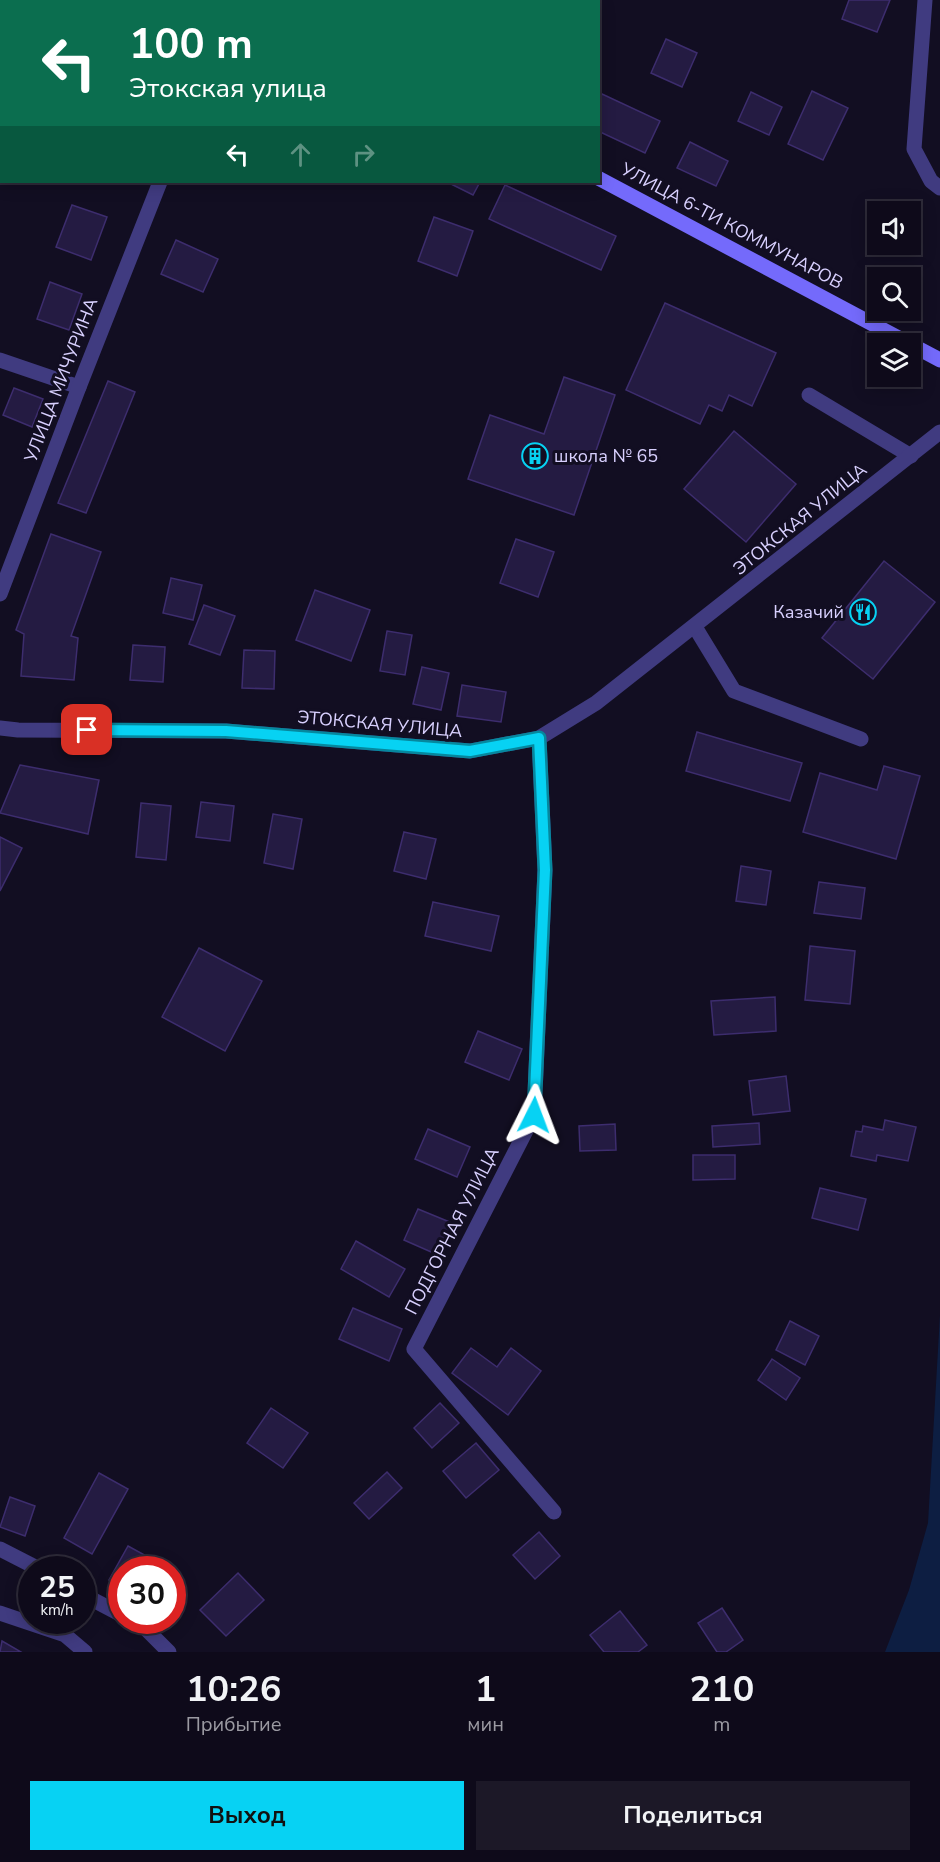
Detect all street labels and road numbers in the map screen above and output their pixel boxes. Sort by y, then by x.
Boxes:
street label: УЛИЦА 6-ТИ КОММУНАРОВ [616,157,847,295]
street label: УЛИЦА МИЧУРИНА [18,294,103,467]
street label: ЭТОКСКАЯ УЛИЦА [728,458,872,580]
street label: ЭТОКСКАЯ УЛИЦА [297,705,463,743]
street label: ПОДГОРНАЯ УЛИЦА [399,1143,505,1319]

